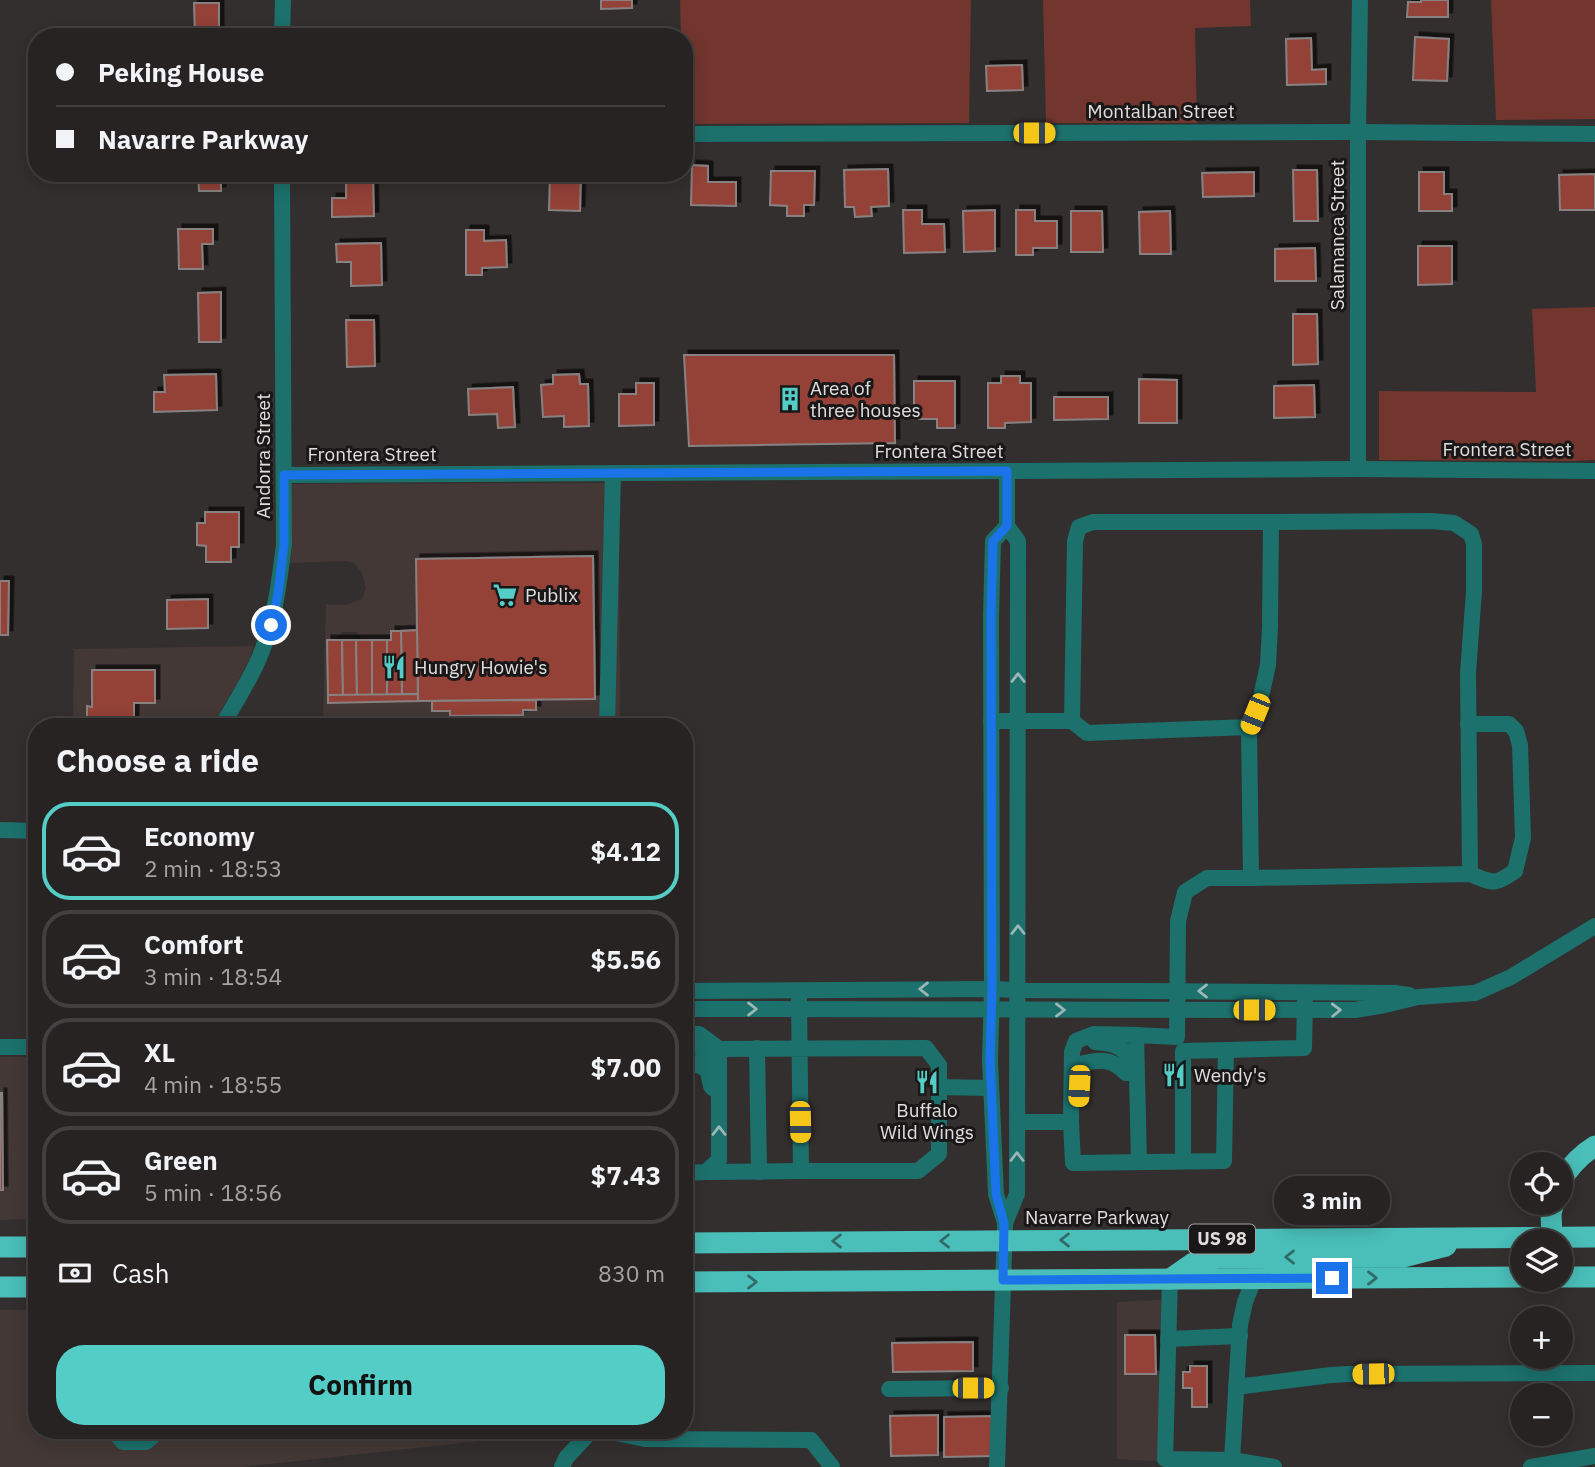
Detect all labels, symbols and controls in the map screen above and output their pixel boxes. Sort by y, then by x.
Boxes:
text: Peking House [98,55,264,89]
street label: Montalban Street [1087,99,1235,123]
text: Navarre Parkway [98,122,308,156]
car [1014,123,1056,144]
street label: Salamanca Street [1325,160,1349,310]
place label: Area of three houses [810,376,921,422]
building icon: Area of three houses [776,385,804,413]
street label: Andorra Street [251,393,275,519]
street label: Frontera Street [1442,437,1572,461]
street label: Frontera Street [874,439,1004,463]
street label: Frontera Street [307,442,437,466]
supermarket icon: Publix [491,581,519,609]
place label: Publix [525,583,578,607]
route start [255,609,287,641]
restaurant icon: Hungry Howie's [380,653,408,681]
place label: Hungry Howie's [414,655,547,679]
one-way arrow [1010,672,1026,682]
car [1238,691,1273,737]
text: Choose a ride [56,739,259,781]
text: Economy [144,819,255,853]
icon: car [60,820,123,883]
text: $4.12 [591,834,661,868]
text: 2 min · 18:53 [144,853,282,883]
one-way arrow [1010,924,1026,934]
text: Comfort [144,927,243,961]
icon: car [60,928,123,991]
text: $5.56 [591,942,661,976]
text: 3 min · 18:54 [144,961,282,991]
one-way arrow [918,981,929,997]
one-way arrow [1198,983,1208,999]
car [1234,1000,1276,1021]
one-way arrow [748,1001,758,1017]
one-way arrow [1055,1002,1065,1018]
one-way arrow [1331,1003,1342,1018]
text: XL [144,1035,175,1069]
icon: car [60,1036,123,1099]
text: $7.00 [591,1050,661,1084]
restaurant icon: Wendy's [1160,1061,1188,1089]
place label: Wendy's [1194,1063,1267,1087]
car [1068,1064,1091,1108]
restaurant icon: Buffalo Wild Wings [913,1068,941,1096]
text: 4 min · 18:55 [144,1069,282,1099]
place label: Buffalo Wild Wings [880,1098,974,1144]
car [790,1101,811,1143]
one-way arrow [711,1126,727,1136]
text: Green [144,1143,218,1177]
icon: car [60,1144,123,1207]
one-way arrow [1009,1151,1025,1162]
map controls [1510,1152,1573,1446]
button: locate [1510,1152,1573,1215]
text: $7.43 [591,1158,661,1192]
callout: 3 min [1274,1176,1390,1226]
text: 5 min · 18:56 [144,1177,282,1207]
text: 3 min [1302,1185,1362,1215]
street label: Navarre Parkway [1025,1205,1169,1229]
road number: US 98 [1189,1224,1255,1254]
button: layers [1510,1229,1573,1292]
one-way arrow [831,1233,841,1249]
one-way arrow [939,1233,950,1249]
one-way arrow [1059,1233,1070,1248]
one-way arrow [1285,1249,1295,1265]
icon: cash [56,1254,94,1292]
text: Cash [112,1256,169,1290]
text: 830 m [598,1258,665,1288]
route end [1316,1262,1348,1294]
one-way arrow [1367,1270,1378,1286]
one-way arrow [748,1274,758,1290]
button: + [1510,1306,1573,1369]
button: Confirm [56,1345,665,1425]
car [1352,1363,1395,1385]
car [953,1378,995,1399]
button: − [1510,1383,1573,1446]

